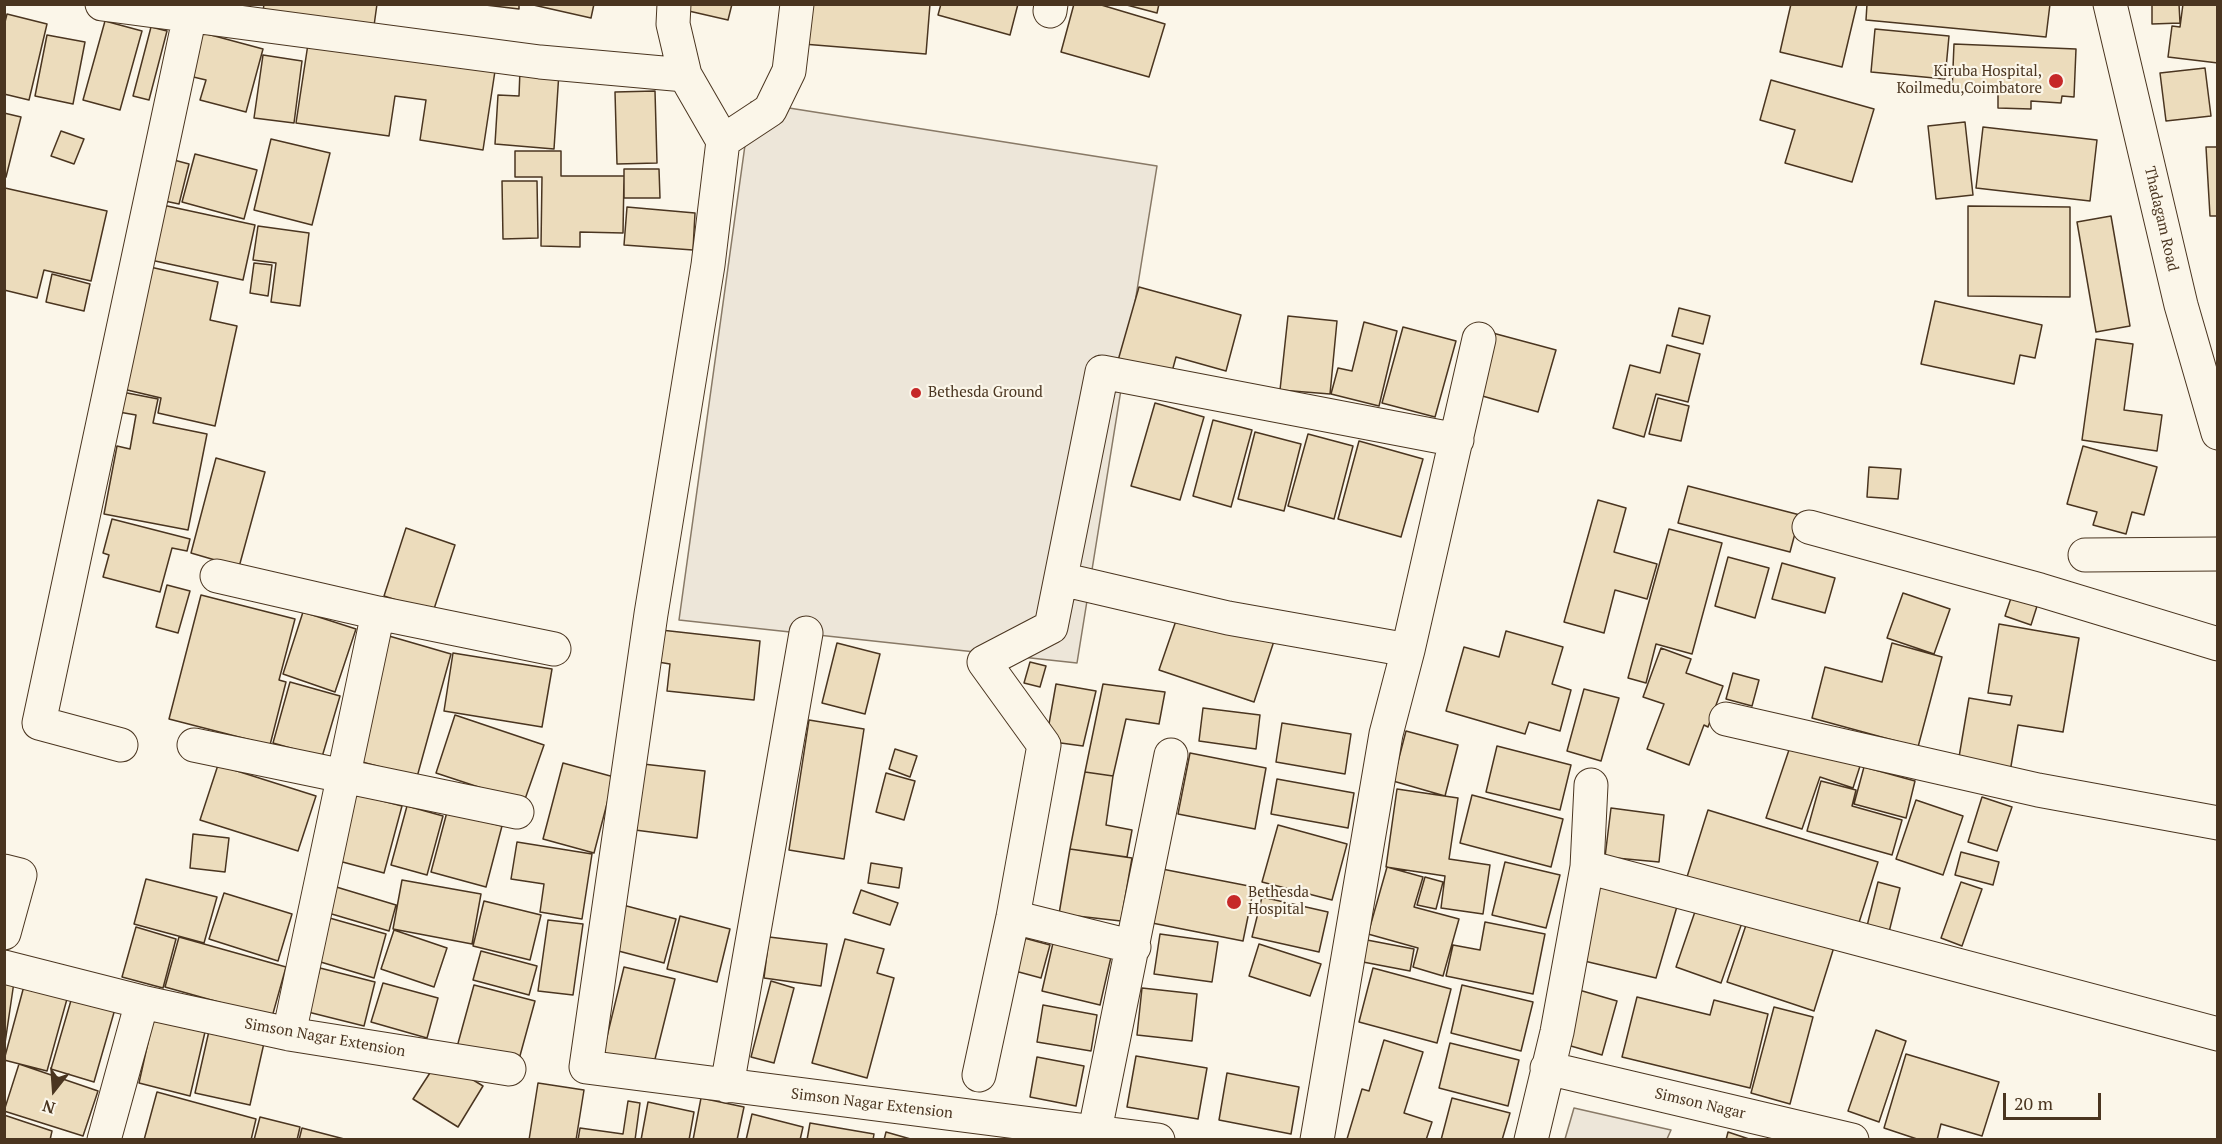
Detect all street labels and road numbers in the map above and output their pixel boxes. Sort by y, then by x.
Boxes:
street label: Thadagam Road [2140,165,2182,273]
street label: Simson Nagar Extension [243,1015,407,1061]
street label: Simson Nagar Extension [790,1085,954,1123]
street label: Simson Nagar [1653,1085,1747,1123]

